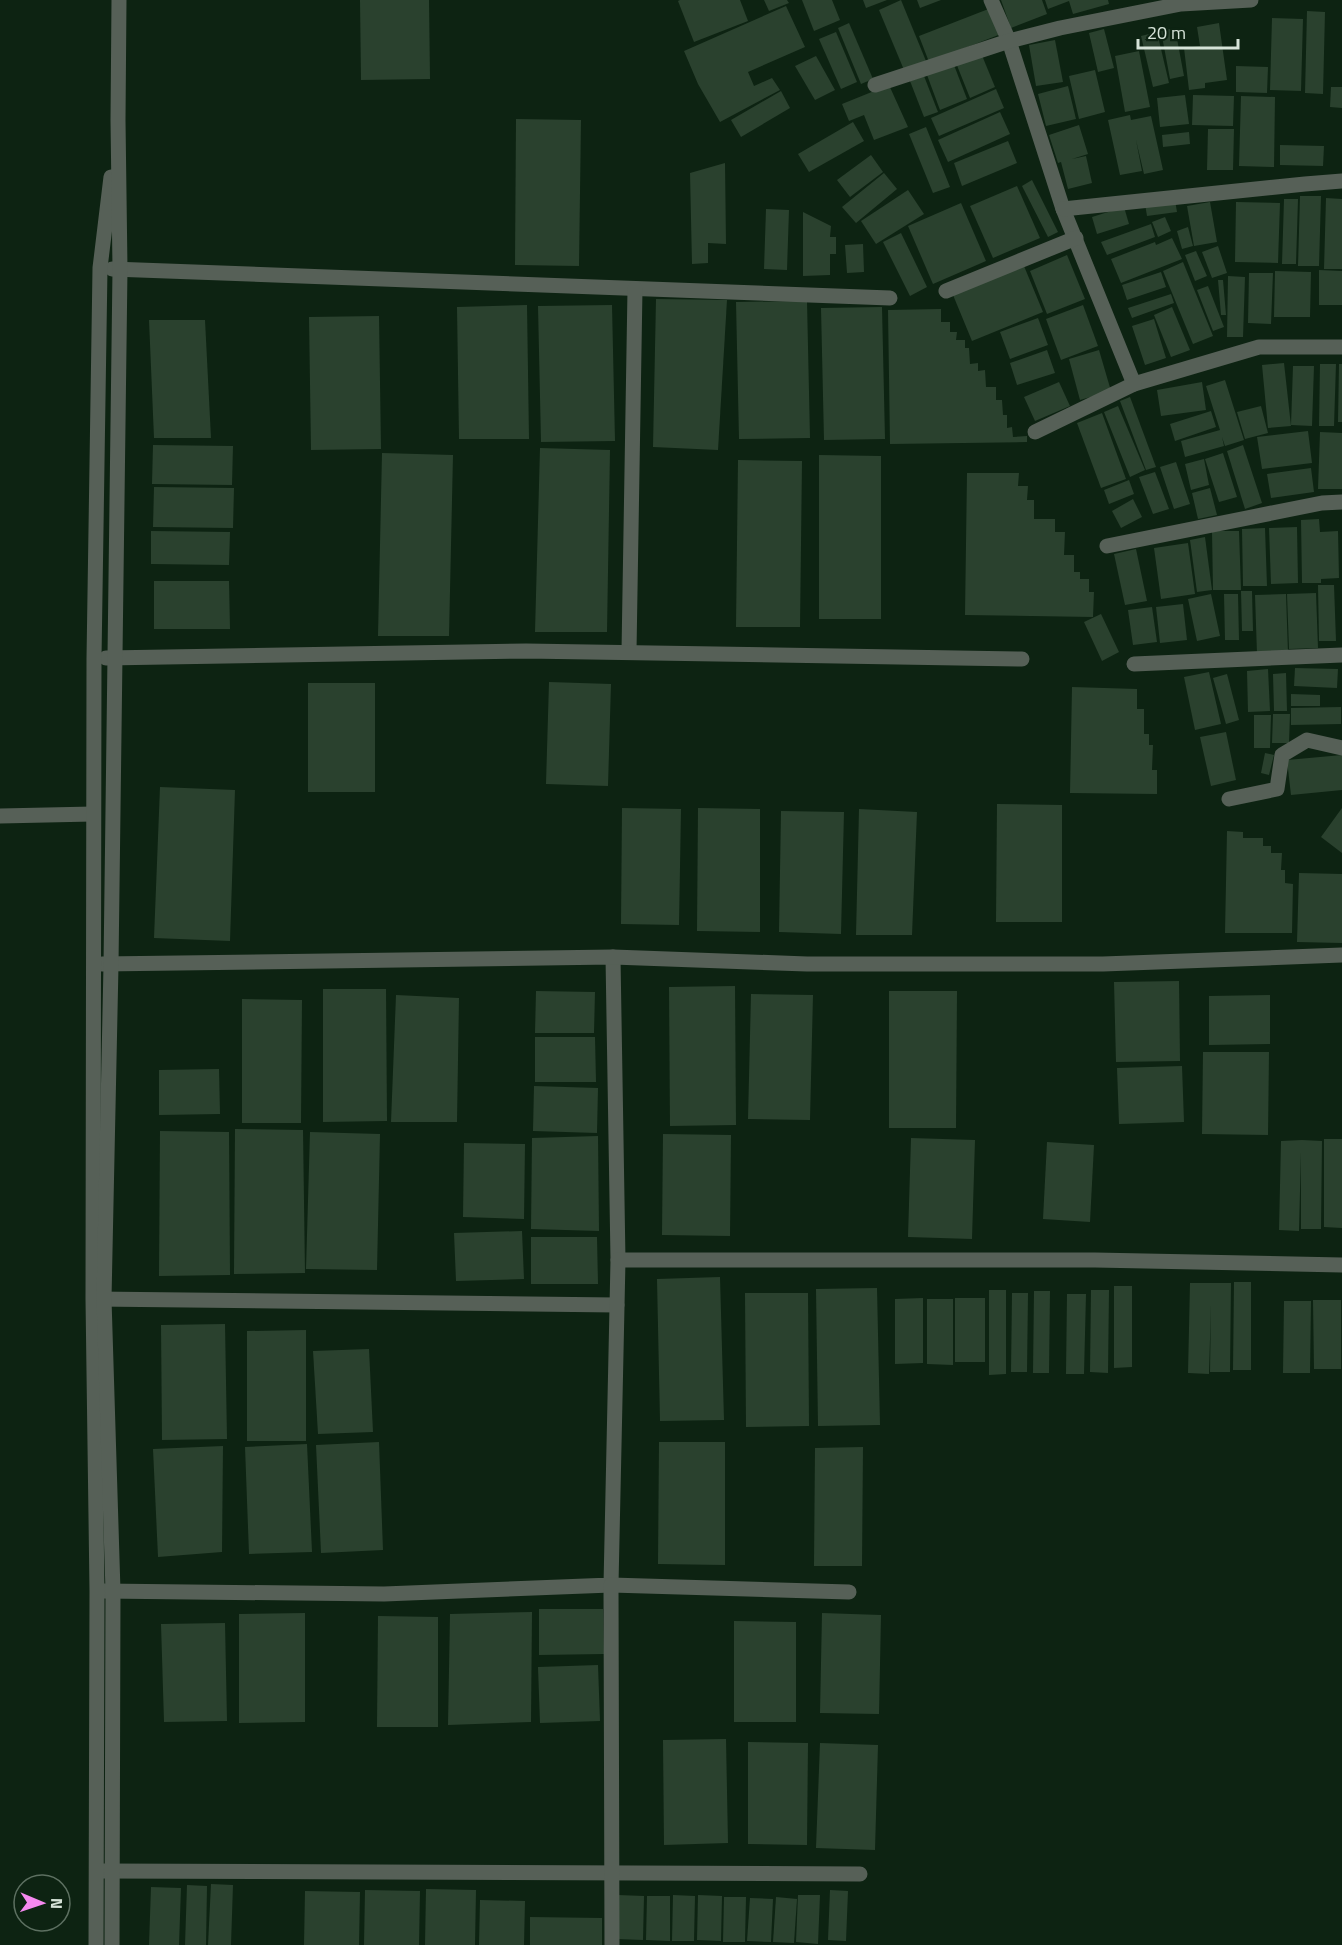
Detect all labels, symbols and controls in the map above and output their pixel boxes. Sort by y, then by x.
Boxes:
scale bar [1138,12,1238,50]
text: 20 m [1147,19,1186,46]
north arrow [12,1873,72,1933]
text: N [45,1898,69,1909]

